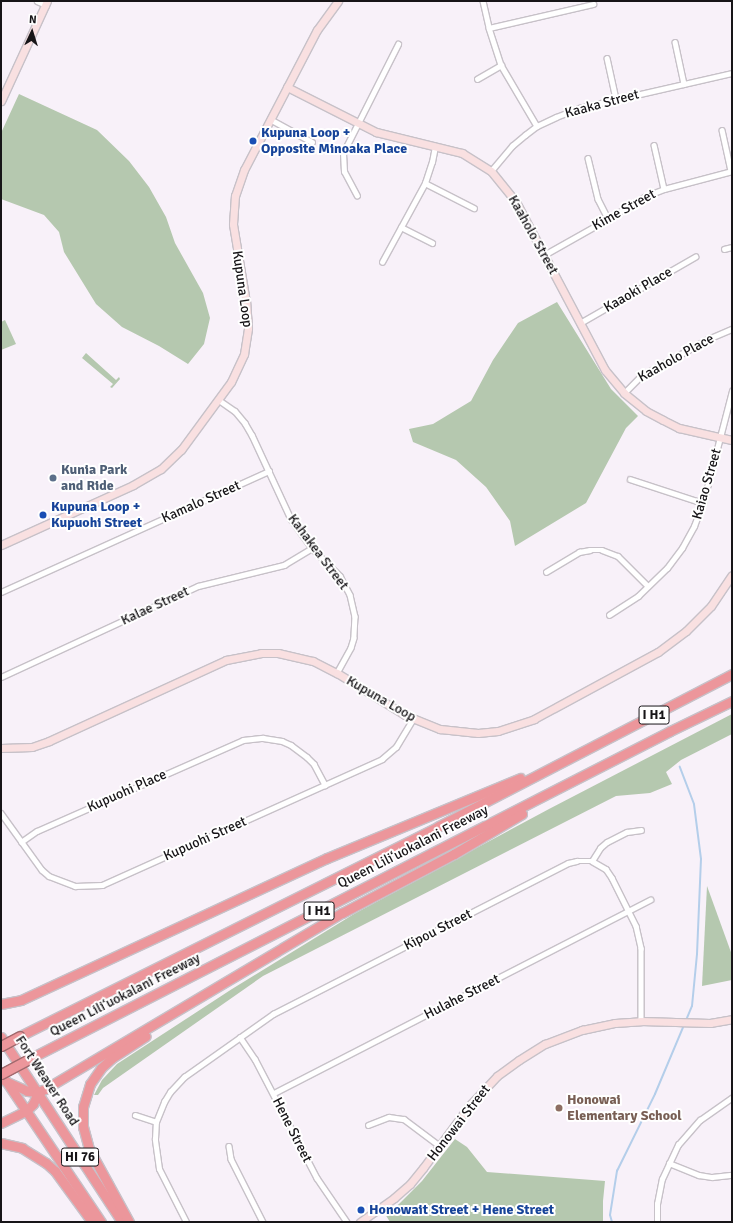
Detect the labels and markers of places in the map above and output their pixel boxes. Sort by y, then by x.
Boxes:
place label: Kupuna Loop + Opposite Minoaka Place [261,125,407,158]
marker: Kupuna Loop + Opposite Minoaka Place [248,136,258,146]
place label: Kunia Park and Ride [61,462,127,494]
marker: Kunia Park and Ride [48,473,58,483]
place label: Kupuna Loop + Kupuohi Street [51,499,142,532]
marker: Kupuna Loop + Kupuohi Street [38,510,48,520]
place label: Honowai Elementary School [567,1092,682,1124]
marker: Honowai Elementary School [554,1103,564,1113]
place label: Honowait Street + Hene Street [369,1202,554,1218]
marker: Honowait Street + Hene Street [356,1205,366,1215]

